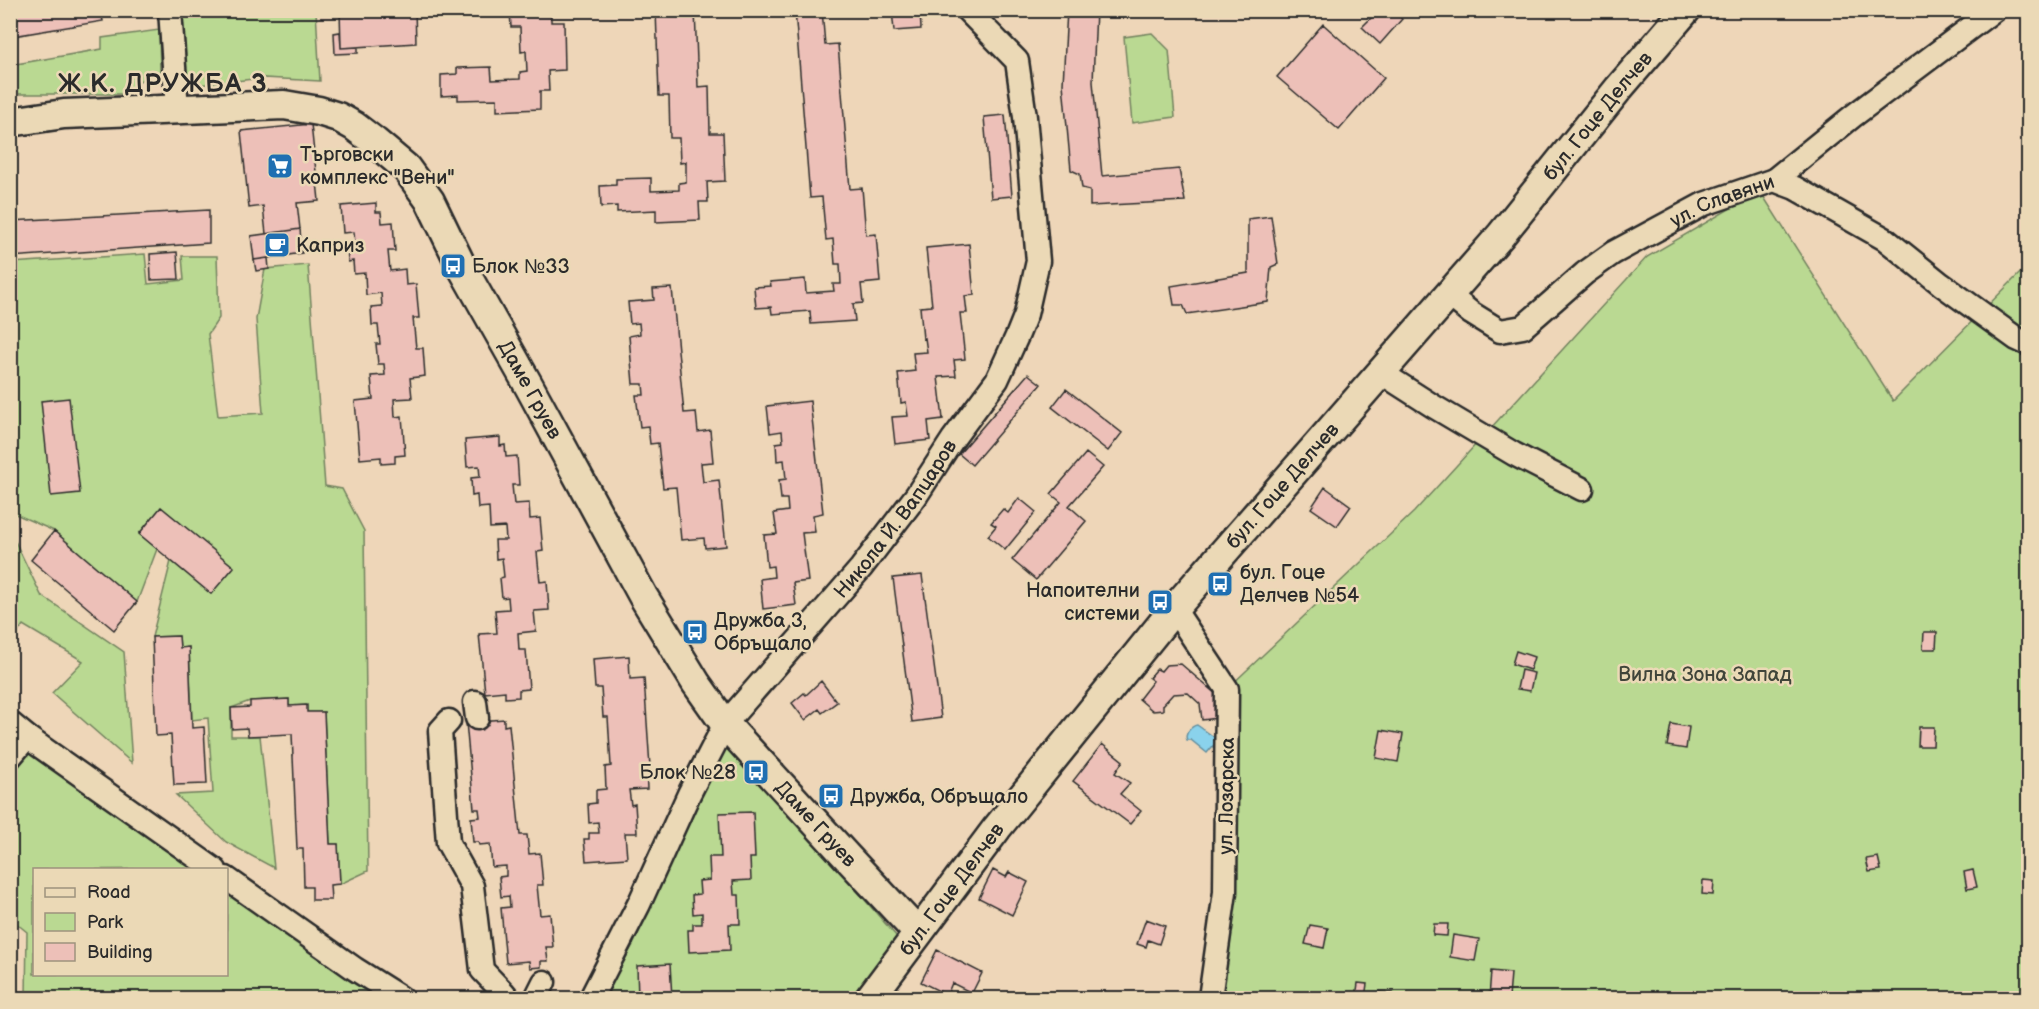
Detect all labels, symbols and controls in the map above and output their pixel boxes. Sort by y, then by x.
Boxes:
street label: бул. Гоце Делчев [1539,47,1658,186]
district label: Ж.К. ДРУЖБА 3 [58,69,268,100]
place label: Търговски комплекс "Вени" [300,143,455,190]
supermarket icon: Търговски комплекс "Вени" [265,151,295,181]
street label: ул. Славяни [1666,170,1778,233]
cafe icon: Каприз [262,230,292,260]
place label: Каприз [296,234,364,258]
bus stop icon: Блок №33 [438,251,468,281]
place label: Блок №33 [472,255,570,279]
street label: Даме Груев [493,337,567,444]
street label: бул. Гоце Делчев [1221,418,1345,554]
street label: Никола Й. Вапцаров [829,435,963,603]
place label: бул. Гоце Делчев №54 [1240,561,1359,608]
bus stop icon: бул. Гоце Делчев №54 [1205,569,1235,599]
place label: Напоителни системи [1026,579,1140,626]
bus stop icon: Напоителни системи [1145,587,1175,617]
place label: Дружба 3, Обръщало [714,609,812,656]
bus stop icon: Дружба 3, Обръщало [680,617,710,647]
park label: Вилна Зона Запад [1618,663,1792,687]
street label: ул. Лозарска [1214,737,1240,855]
bus stop icon: Блок №28 [741,757,771,787]
place label: Блок №28 [639,761,736,785]
street label: Даме Груев [770,776,861,873]
bus stop icon: Дружба, Обръщало [816,781,846,811]
place label: Дружба, Обръщало [850,785,1028,809]
street label: бул. Гоце Делчев [895,818,1010,961]
legend [33,868,228,976]
text: Road [87,882,131,903]
text: Park [87,912,123,933]
text: Building [87,942,153,963]

